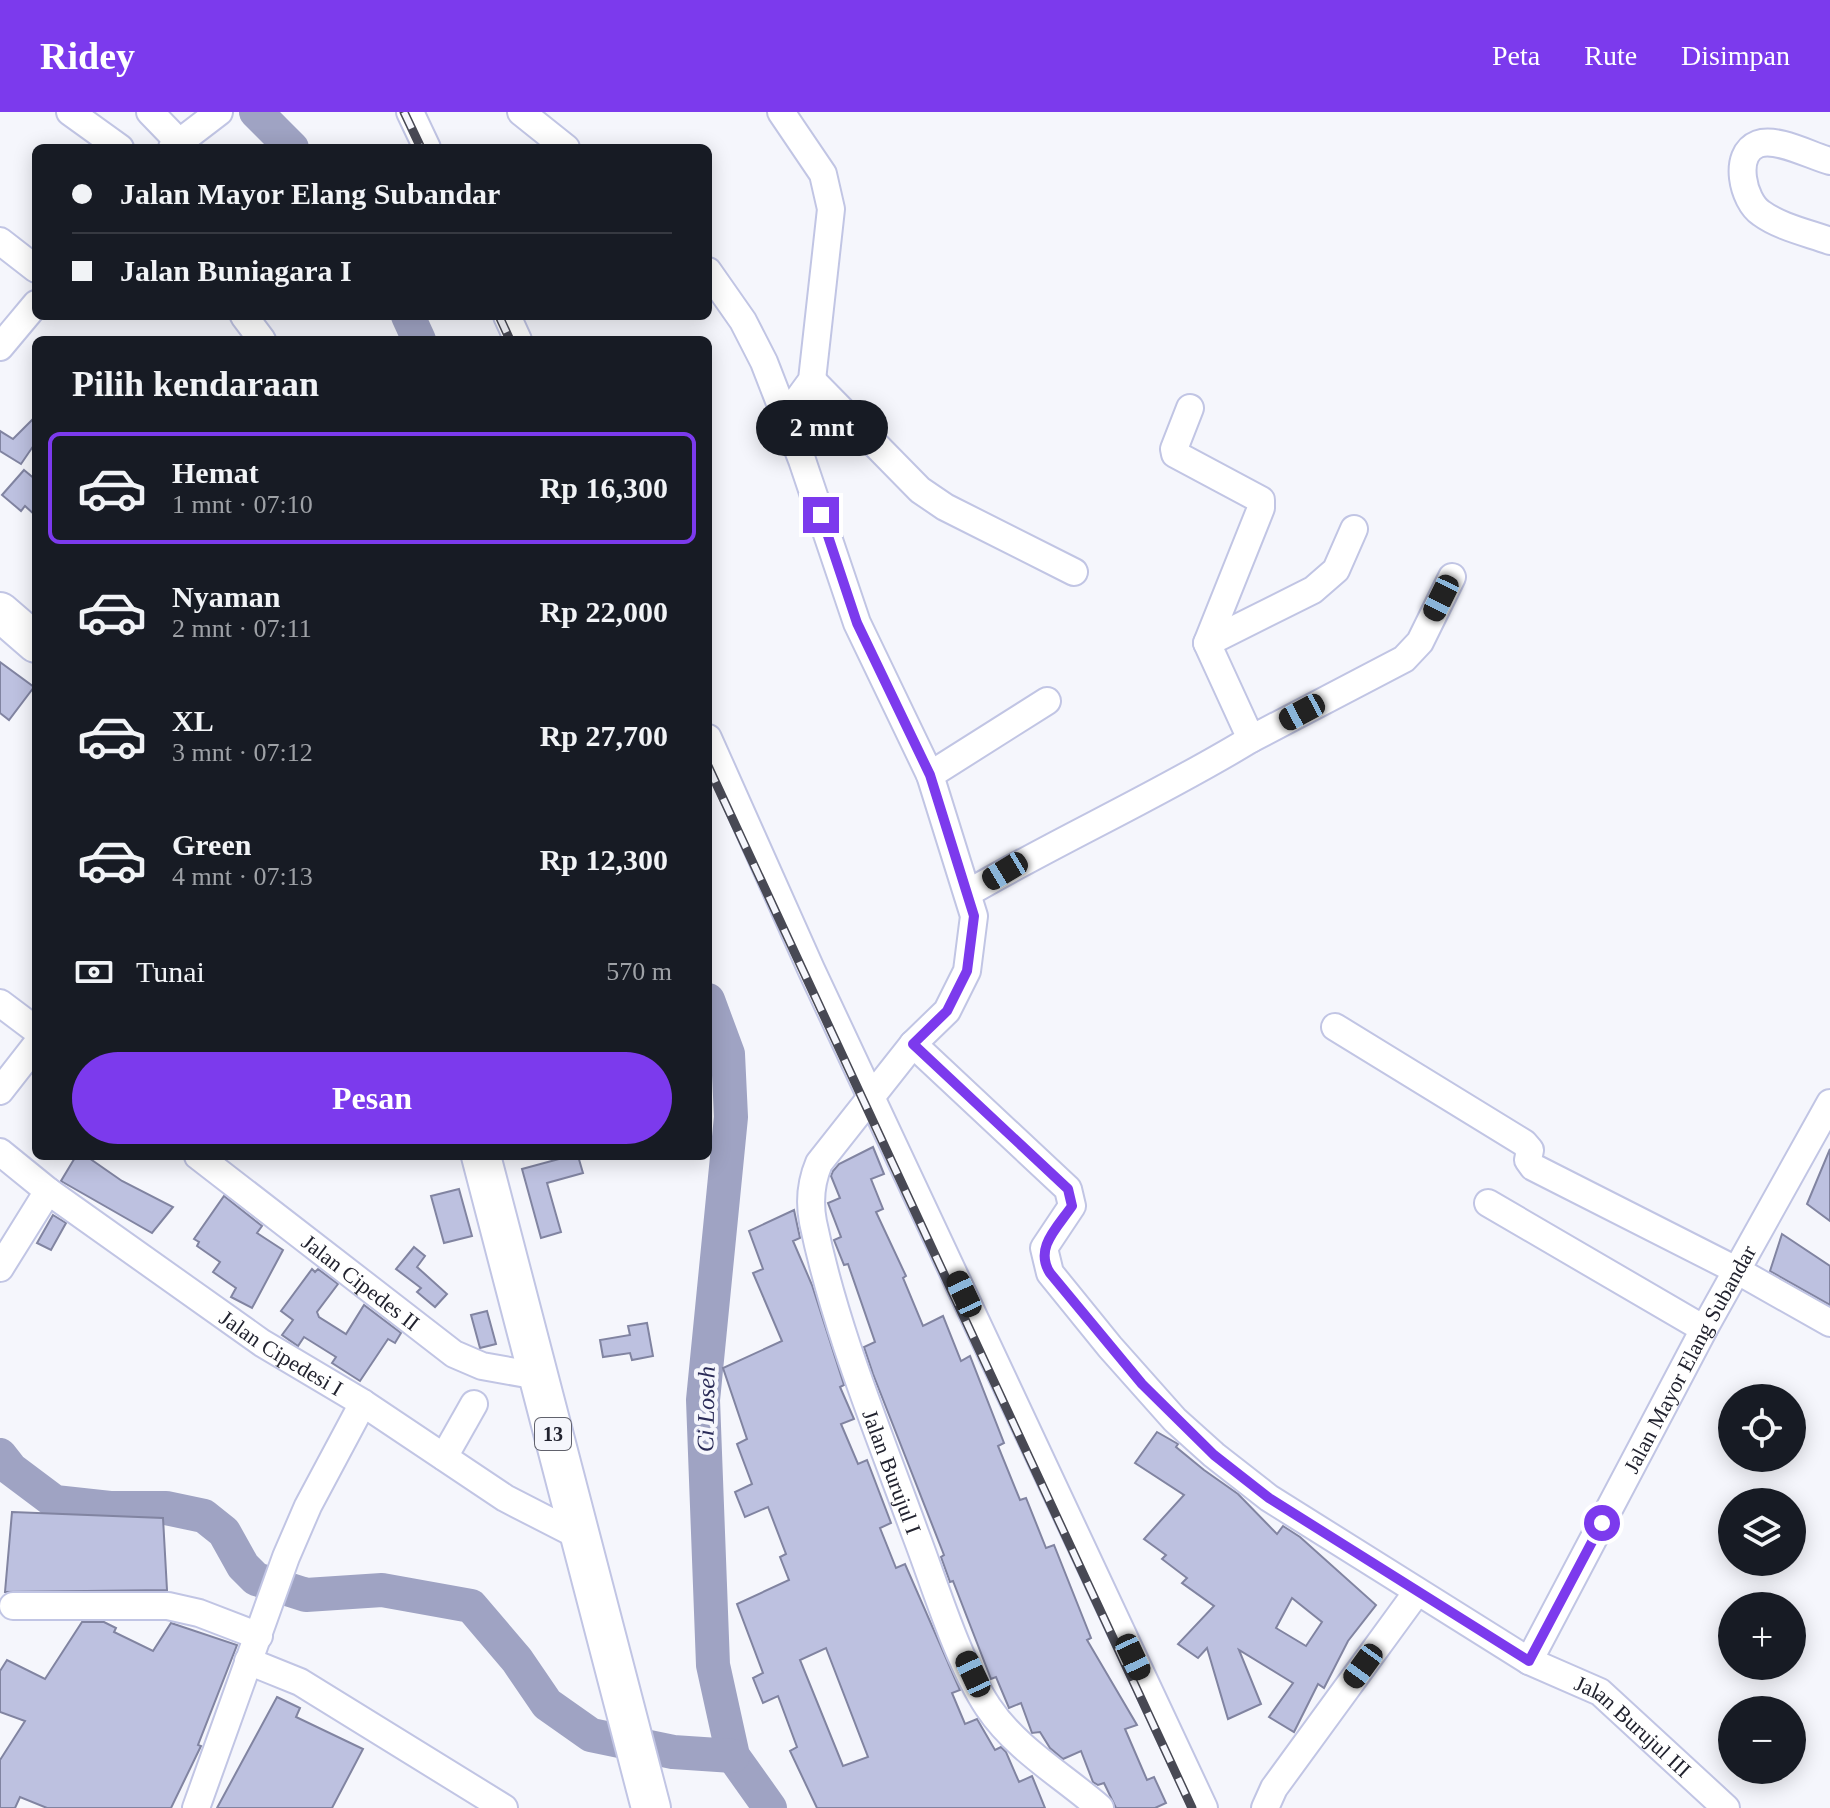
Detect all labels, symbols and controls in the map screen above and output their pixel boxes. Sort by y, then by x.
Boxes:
text: Ridey [40,35,135,77]
text: Peta [1492,40,1540,71]
text: Rute [1584,40,1637,71]
text: Disimpan [1681,40,1790,71]
text: Jalan Mayor Elang Subandar [120,177,500,210]
text: Jalan Buniagara I [120,254,352,287]
text: Pilih kendaraan [72,364,319,404]
callout: 2 mnt [755,399,887,455]
text: 2 mnt [790,413,854,442]
icon: car [76,452,148,524]
text: Hemat [172,456,259,489]
text: Rp 16,300 [540,471,668,504]
text: 1 mnt · 07:10 [172,490,313,519]
route end [803,497,839,533]
car [1420,571,1462,625]
icon: car [76,576,148,648]
text: Nyaman [172,580,280,613]
text: Rp 22,000 [540,595,668,628]
text: 2 mnt · 07:11 [172,614,312,643]
car [1275,690,1329,734]
icon: car [76,700,148,772]
text: XL [172,704,214,737]
text: Rp 27,700 [540,719,668,752]
text: 3 mnt · 07:12 [172,738,313,767]
icon: car [76,824,148,896]
text: Green [172,828,251,861]
text: Rp 12,300 [540,843,668,876]
car [978,848,1032,894]
text: 4 mnt · 07:13 [172,862,313,891]
icon: cash [72,950,116,994]
text: Tunai [136,955,205,988]
text: 570 m [606,957,672,986]
button: Pesan [72,1052,672,1144]
street label: Jalan Cipedes II [297,1229,425,1335]
street label: Jalan Mayor Elang Subandar [1618,1240,1761,1477]
car [943,1267,985,1321]
street label: Jalan Cipedesi I [215,1305,347,1401]
water label: Ci Loseh [692,1366,720,1452]
map controls [1718,1384,1806,1784]
button: locate [1718,1384,1806,1472]
street label: Jalan Burujul I [858,1406,927,1537]
road number: 13 [535,1418,571,1450]
button: layers [1718,1488,1806,1576]
route start [1584,1505,1620,1541]
button: + [1718,1592,1806,1680]
car [1112,1630,1154,1684]
car [1339,1640,1387,1692]
car [952,1647,994,1701]
street label: Jalan Burujul III [1571,1670,1696,1782]
button: − [1718,1696,1806,1784]

